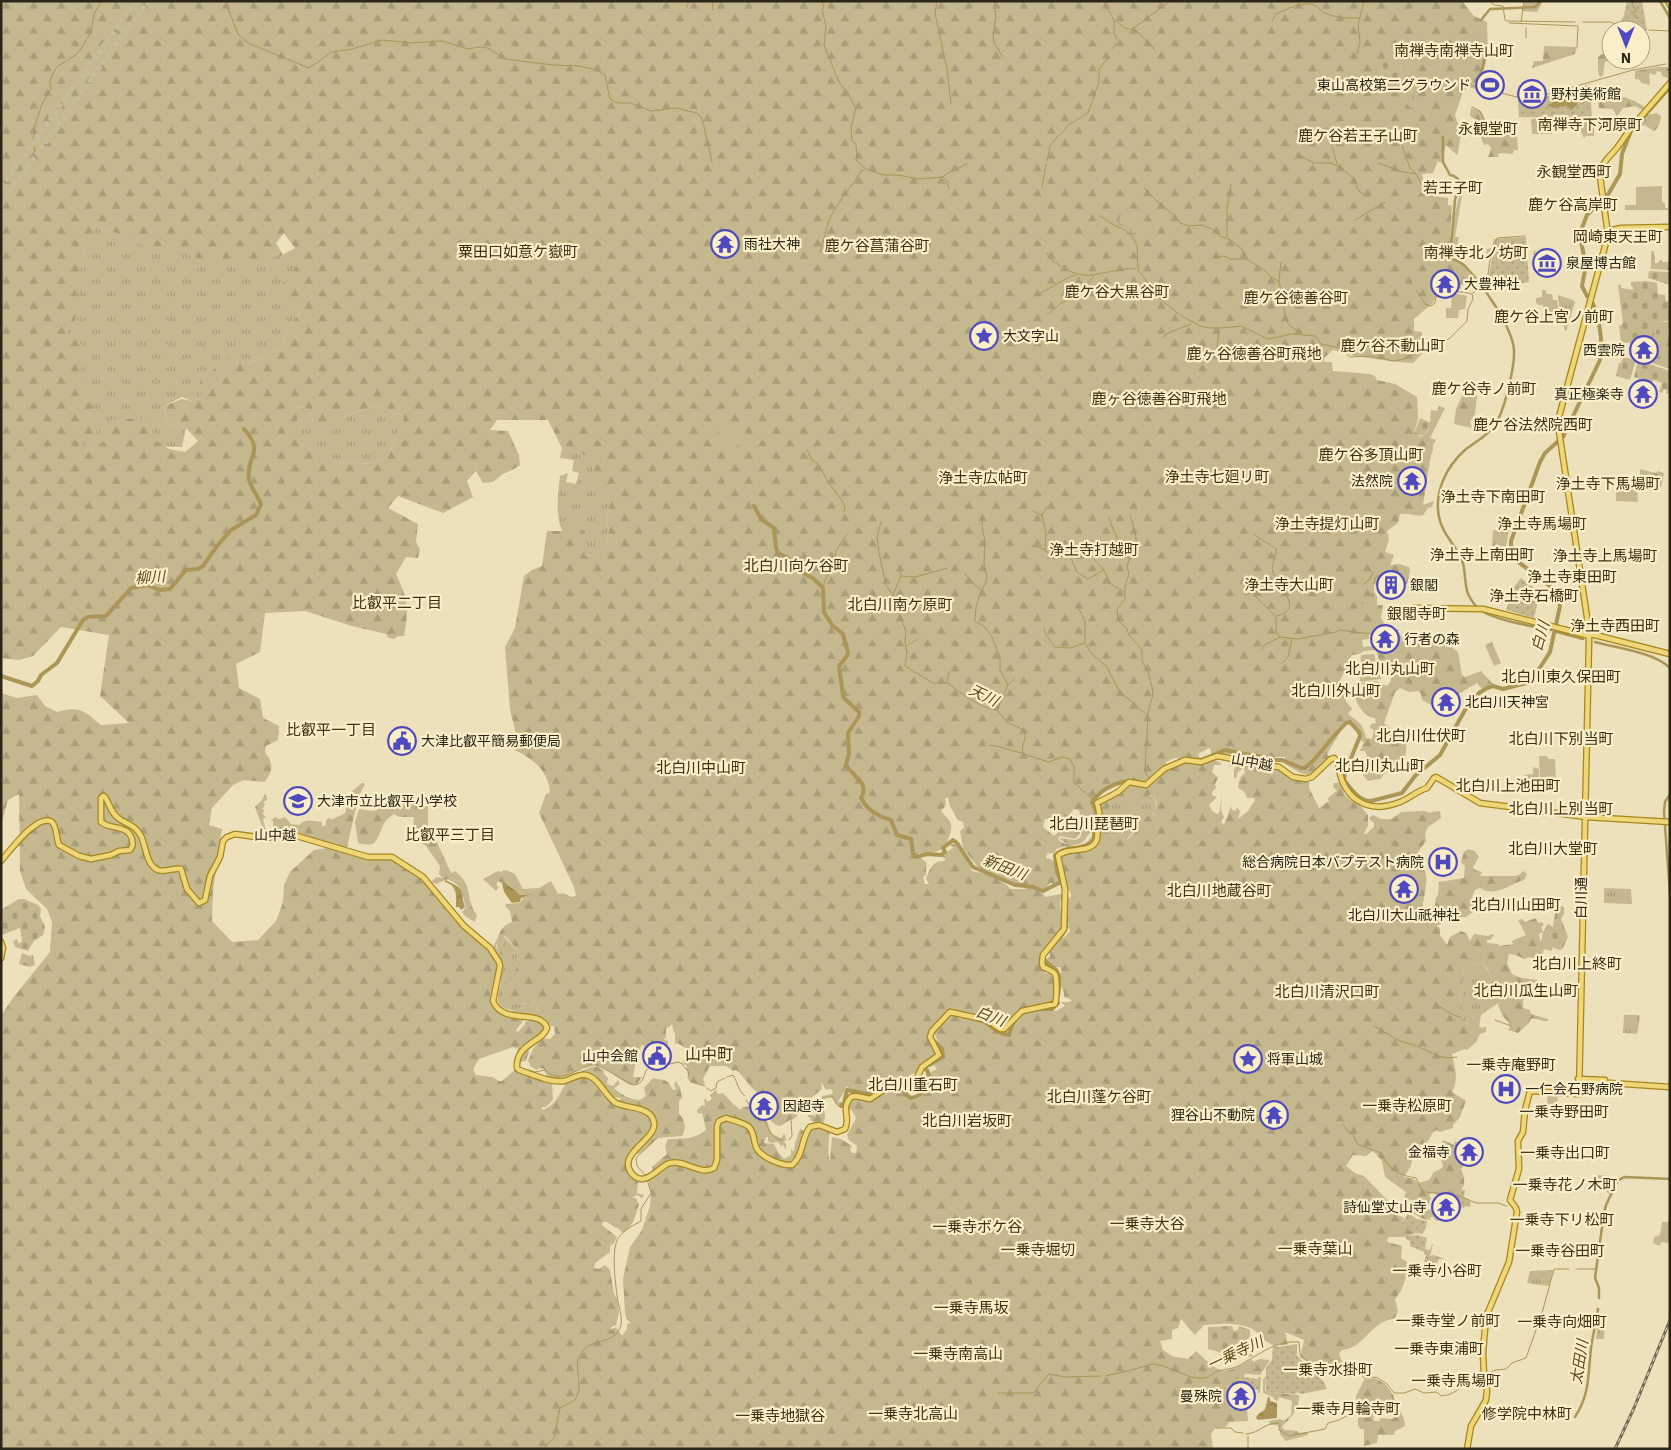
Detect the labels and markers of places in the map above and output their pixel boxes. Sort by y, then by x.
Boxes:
sports icon: 東山高校第二グラウンド [1475,70,1505,100]
place label: 東山高校第二グラウンド [1317,76,1471,94]
museum icon: 野村美術館 [1517,79,1547,109]
place label: 野村美術館 [1551,85,1621,103]
temple icon: 雨社大神 [710,229,740,259]
place label: 雨社大神 [744,235,800,253]
museum icon: 泉屋博古館 [1532,248,1562,278]
place label: 泉屋博古館 [1566,254,1636,272]
temple icon: 大豊神社 [1430,269,1460,299]
place label: 大豊神社 [1464,275,1520,293]
place icon: 大文字山 [969,321,999,351]
place label: 大文字山 [1003,327,1059,345]
temple icon: 西雲院 [1629,335,1659,365]
place label: 西雲院 [1583,341,1625,359]
temple icon: 真正極楽寺 [1628,379,1658,409]
place label: 真正極楽寺 [1554,385,1624,403]
temple icon: 法然院 [1397,466,1427,496]
place label: 法然院 [1351,472,1393,490]
building icon: 銀閣 [1376,570,1406,600]
place label: 銀閣 [1410,576,1438,594]
temple icon: 行者の森 [1370,624,1400,654]
place label: 行者の森 [1404,630,1460,648]
temple icon: 北白川天神宮 [1431,687,1461,717]
place label: 北白川天神宮 [1465,693,1549,711]
public building icon: 大津比叡平簡易郵便局 [387,726,417,756]
place label: 大津比叡平簡易郵便局 [421,732,561,750]
school or university icon: 大津市立比叡平小学校 [283,786,313,816]
place label: 大津市立比叡平小学校 [317,792,457,810]
hospital icon: 総合病院日本バプテスト病院 [1428,847,1458,877]
place label: 総合病院日本バプテスト病院 [1242,853,1424,871]
temple icon: 北白川大山祇神社 [1389,874,1419,904]
place label: 北白川大山祇神社 [1348,906,1460,924]
public building icon: 山中会館 [642,1041,672,1071]
place icon: 将軍山城 [1233,1044,1263,1074]
place label: 山中会館 [582,1047,638,1065]
place label: 将軍山城 [1267,1050,1323,1068]
hospital icon: 一仁会石野病院 [1491,1074,1521,1104]
place label: 一仁会石野病院 [1525,1080,1623,1098]
temple icon: 因超寺 [749,1091,779,1121]
place label: 因超寺 [783,1097,825,1115]
temple icon: 狸谷山不動院 [1259,1100,1289,1130]
place label: 狸谷山不動院 [1171,1106,1255,1124]
temple icon: 金福寺 [1454,1137,1484,1167]
place label: 金福寺 [1408,1143,1450,1161]
temple icon: 詩仙堂丈山寺 [1431,1192,1461,1222]
place label: 詩仙堂丈山寺 [1343,1198,1427,1216]
temple icon: 曼殊院 [1226,1381,1256,1411]
place label: 曼殊院 [1180,1387,1222,1405]

